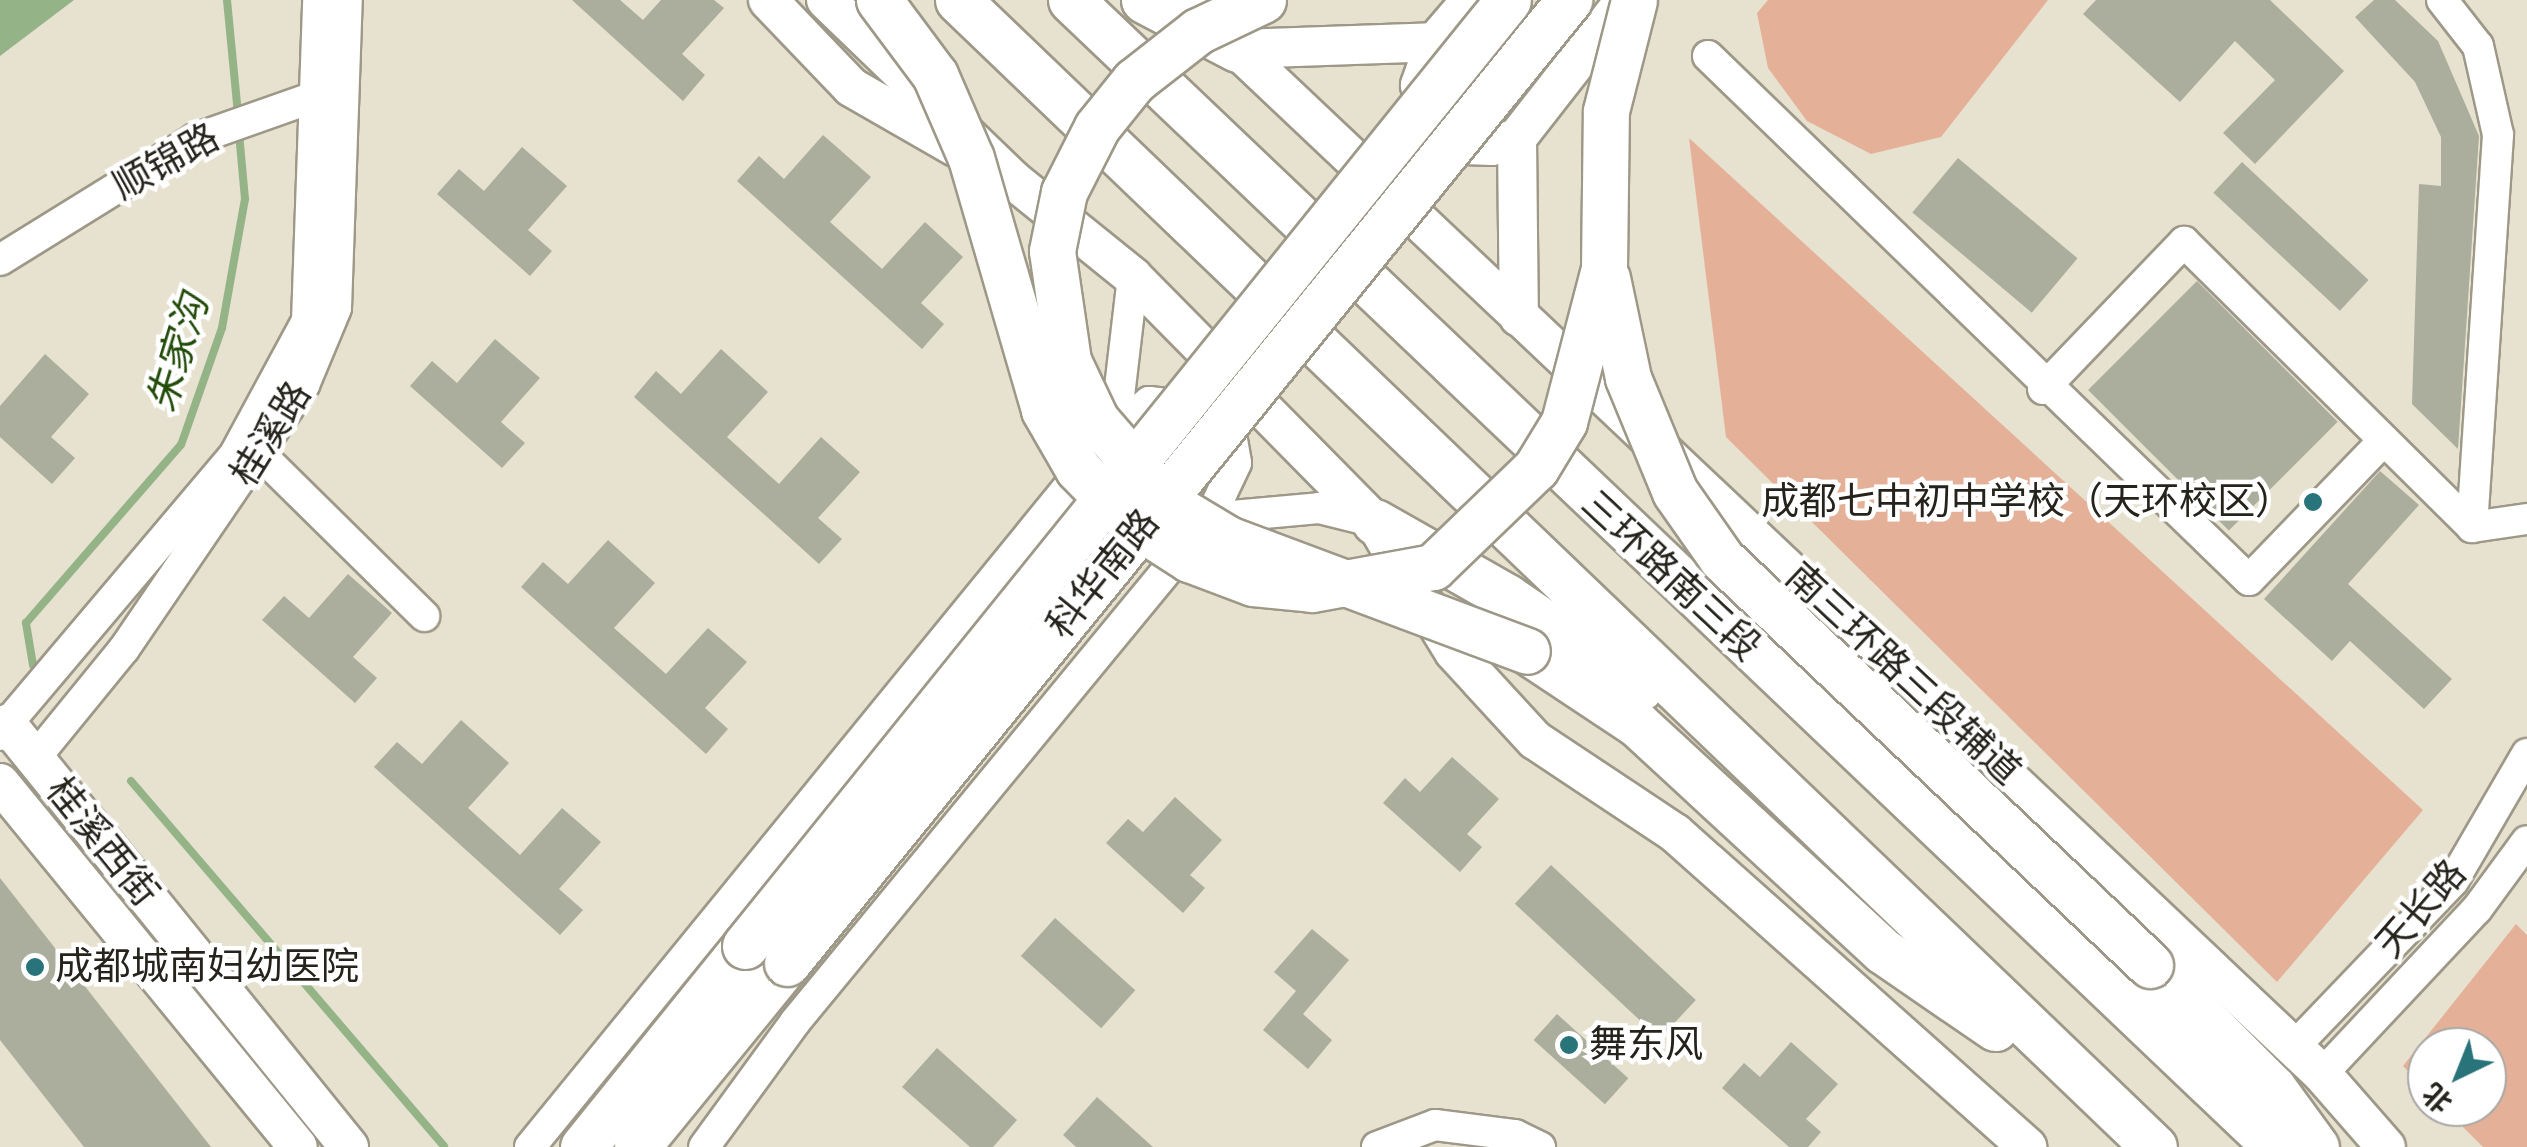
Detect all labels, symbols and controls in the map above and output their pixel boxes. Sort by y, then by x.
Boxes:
street label: 顺锦路 [105,114,227,210]
water label: 朱家沟 [138,289,218,417]
street label: 桂溪路 [221,374,321,494]
place label: 成都七中初中学校（天环校区） [1761,479,2293,525]
street label: 三环路南三段 [1572,482,1770,670]
marker: 成都七中初中学校（天环校区） [2302,491,2324,513]
street label: 科华南路 [1037,501,1169,647]
street label: 南三环路三段辅道 [1776,554,2030,794]
street label: 桂溪西街 [36,769,168,915]
street label: 天长路 [2366,851,2476,967]
place label: 成都城南妇幼医院 [55,944,359,990]
marker: 成都城南妇幼医院 [24,956,46,978]
place label: 舞东风 [1589,1022,1703,1068]
north arrow [2407,1027,2507,1127]
marker: 舞东风 [1558,1034,1580,1056]
text: 北 [2416,1076,2459,1119]

